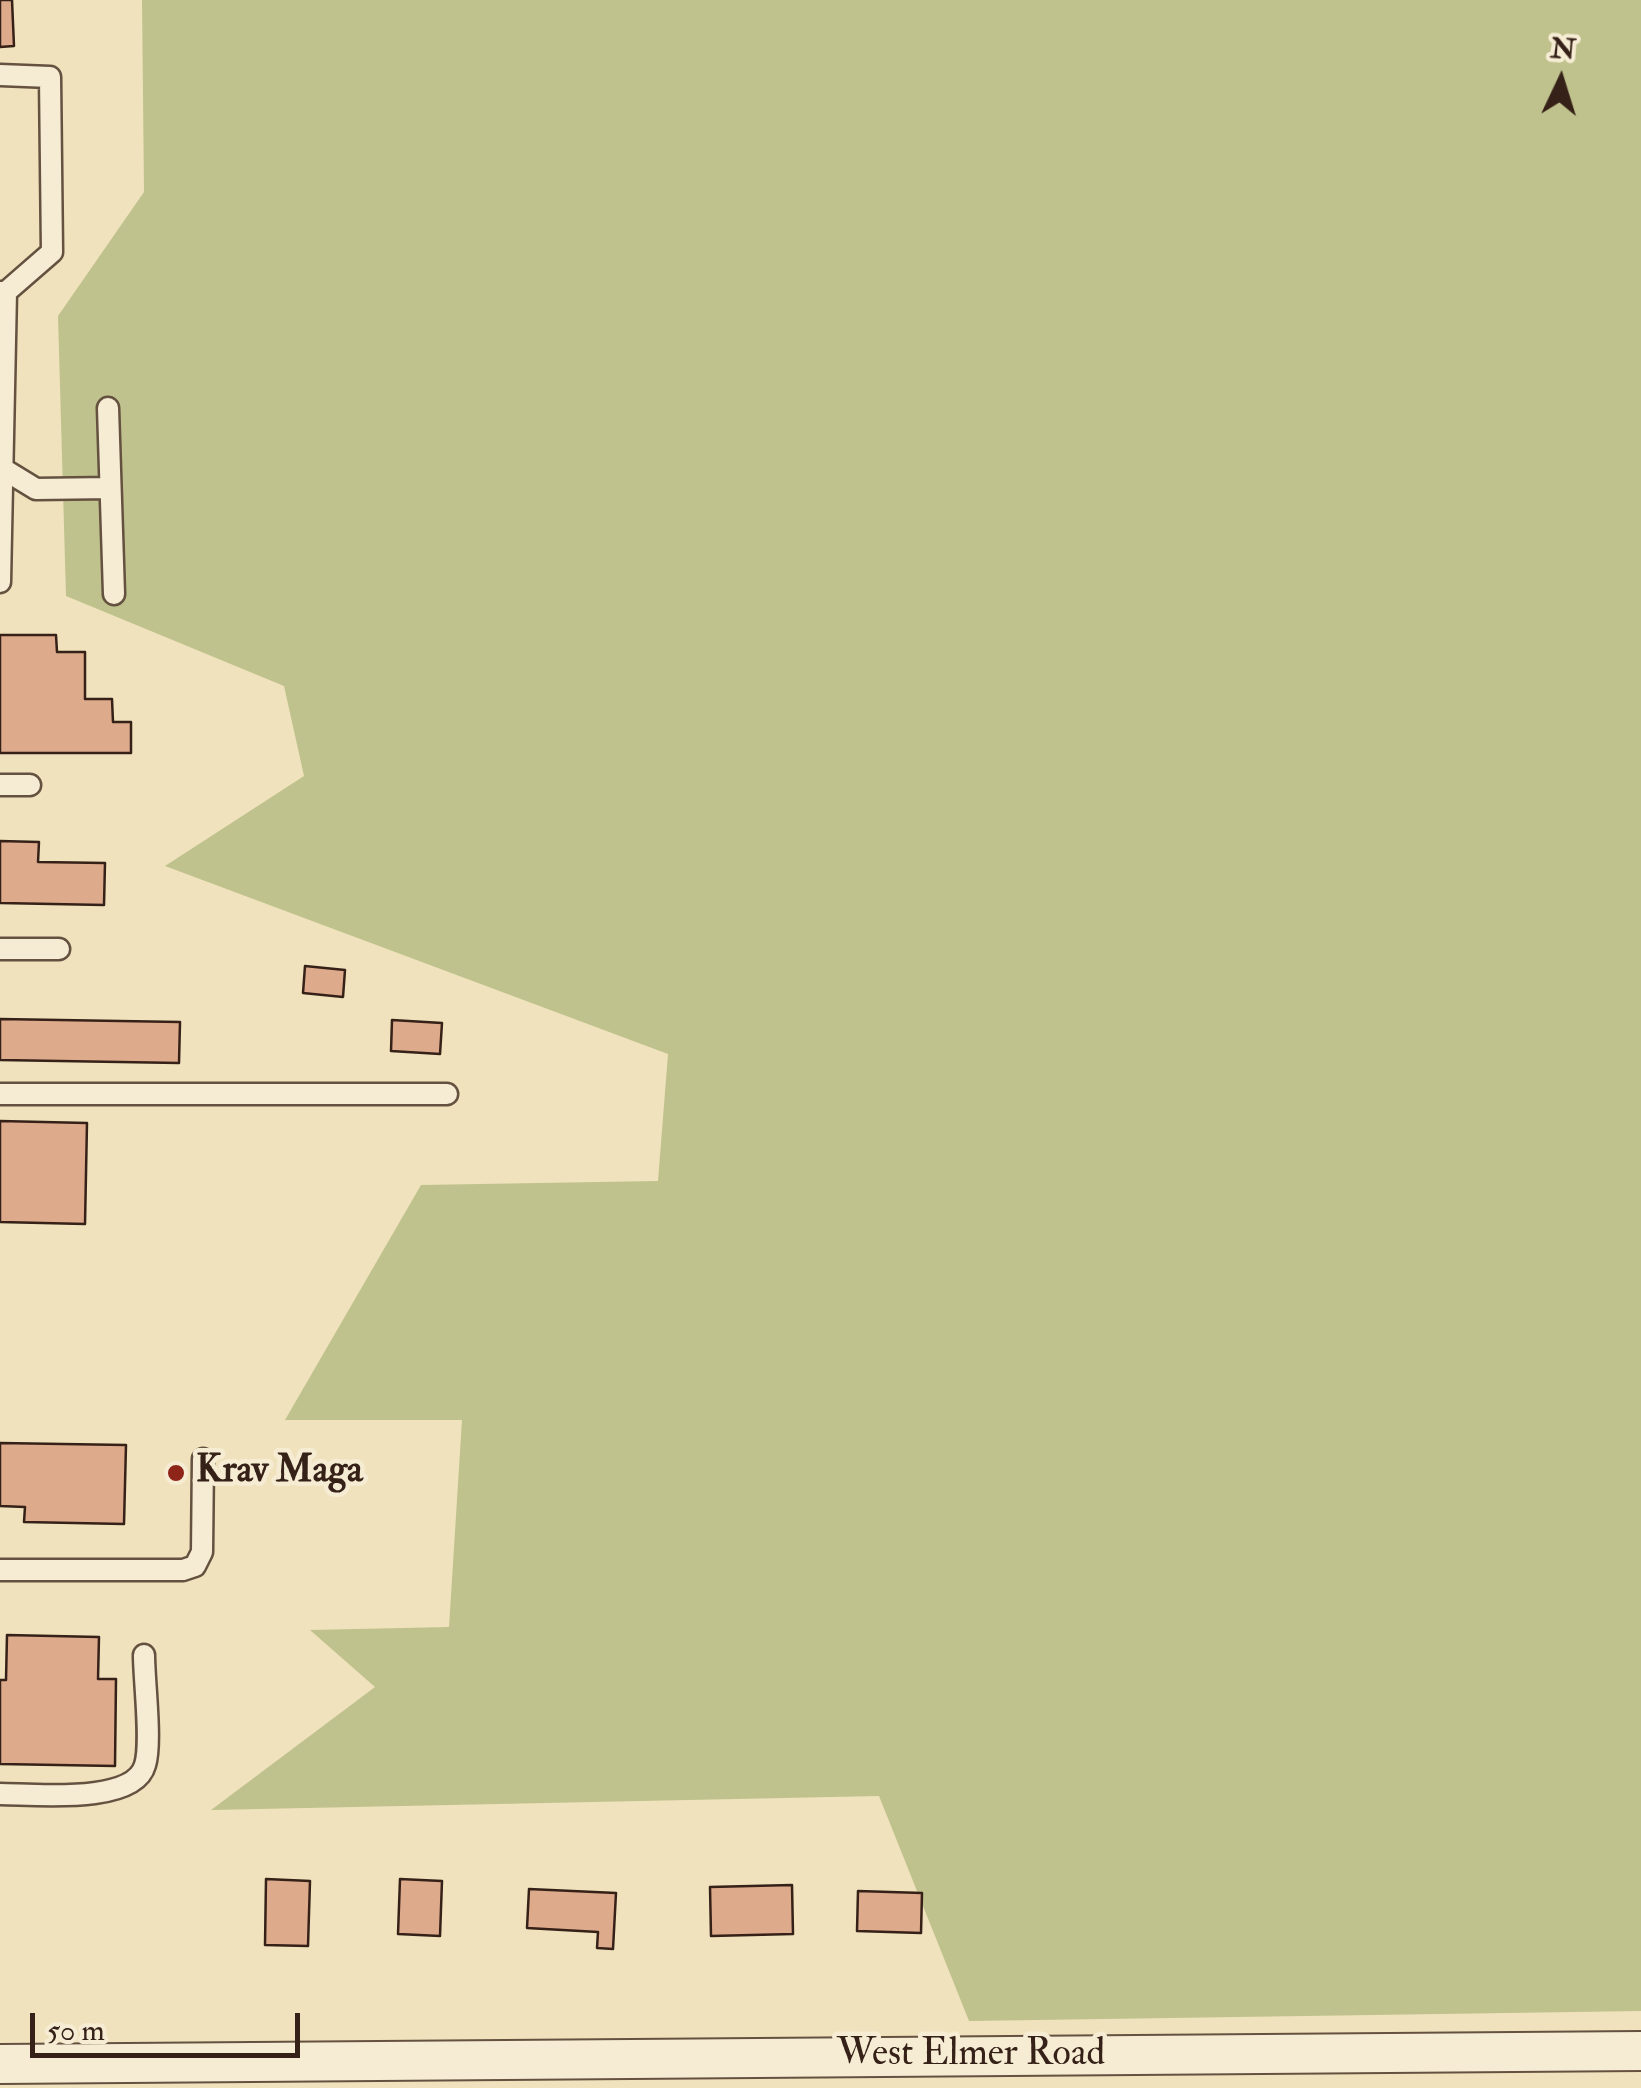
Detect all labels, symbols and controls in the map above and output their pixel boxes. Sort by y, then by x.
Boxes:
north arrow [1511,30,1611,130]
text: N [1549,31,1577,68]
place label: Krav Maga [196,1450,363,1496]
marker: Krav Maga [165,1462,187,1484]
scale bar [35,1993,305,2055]
text: 50 m [47,2012,105,2049]
street label: West Elmer Road [837,2033,1105,2079]

